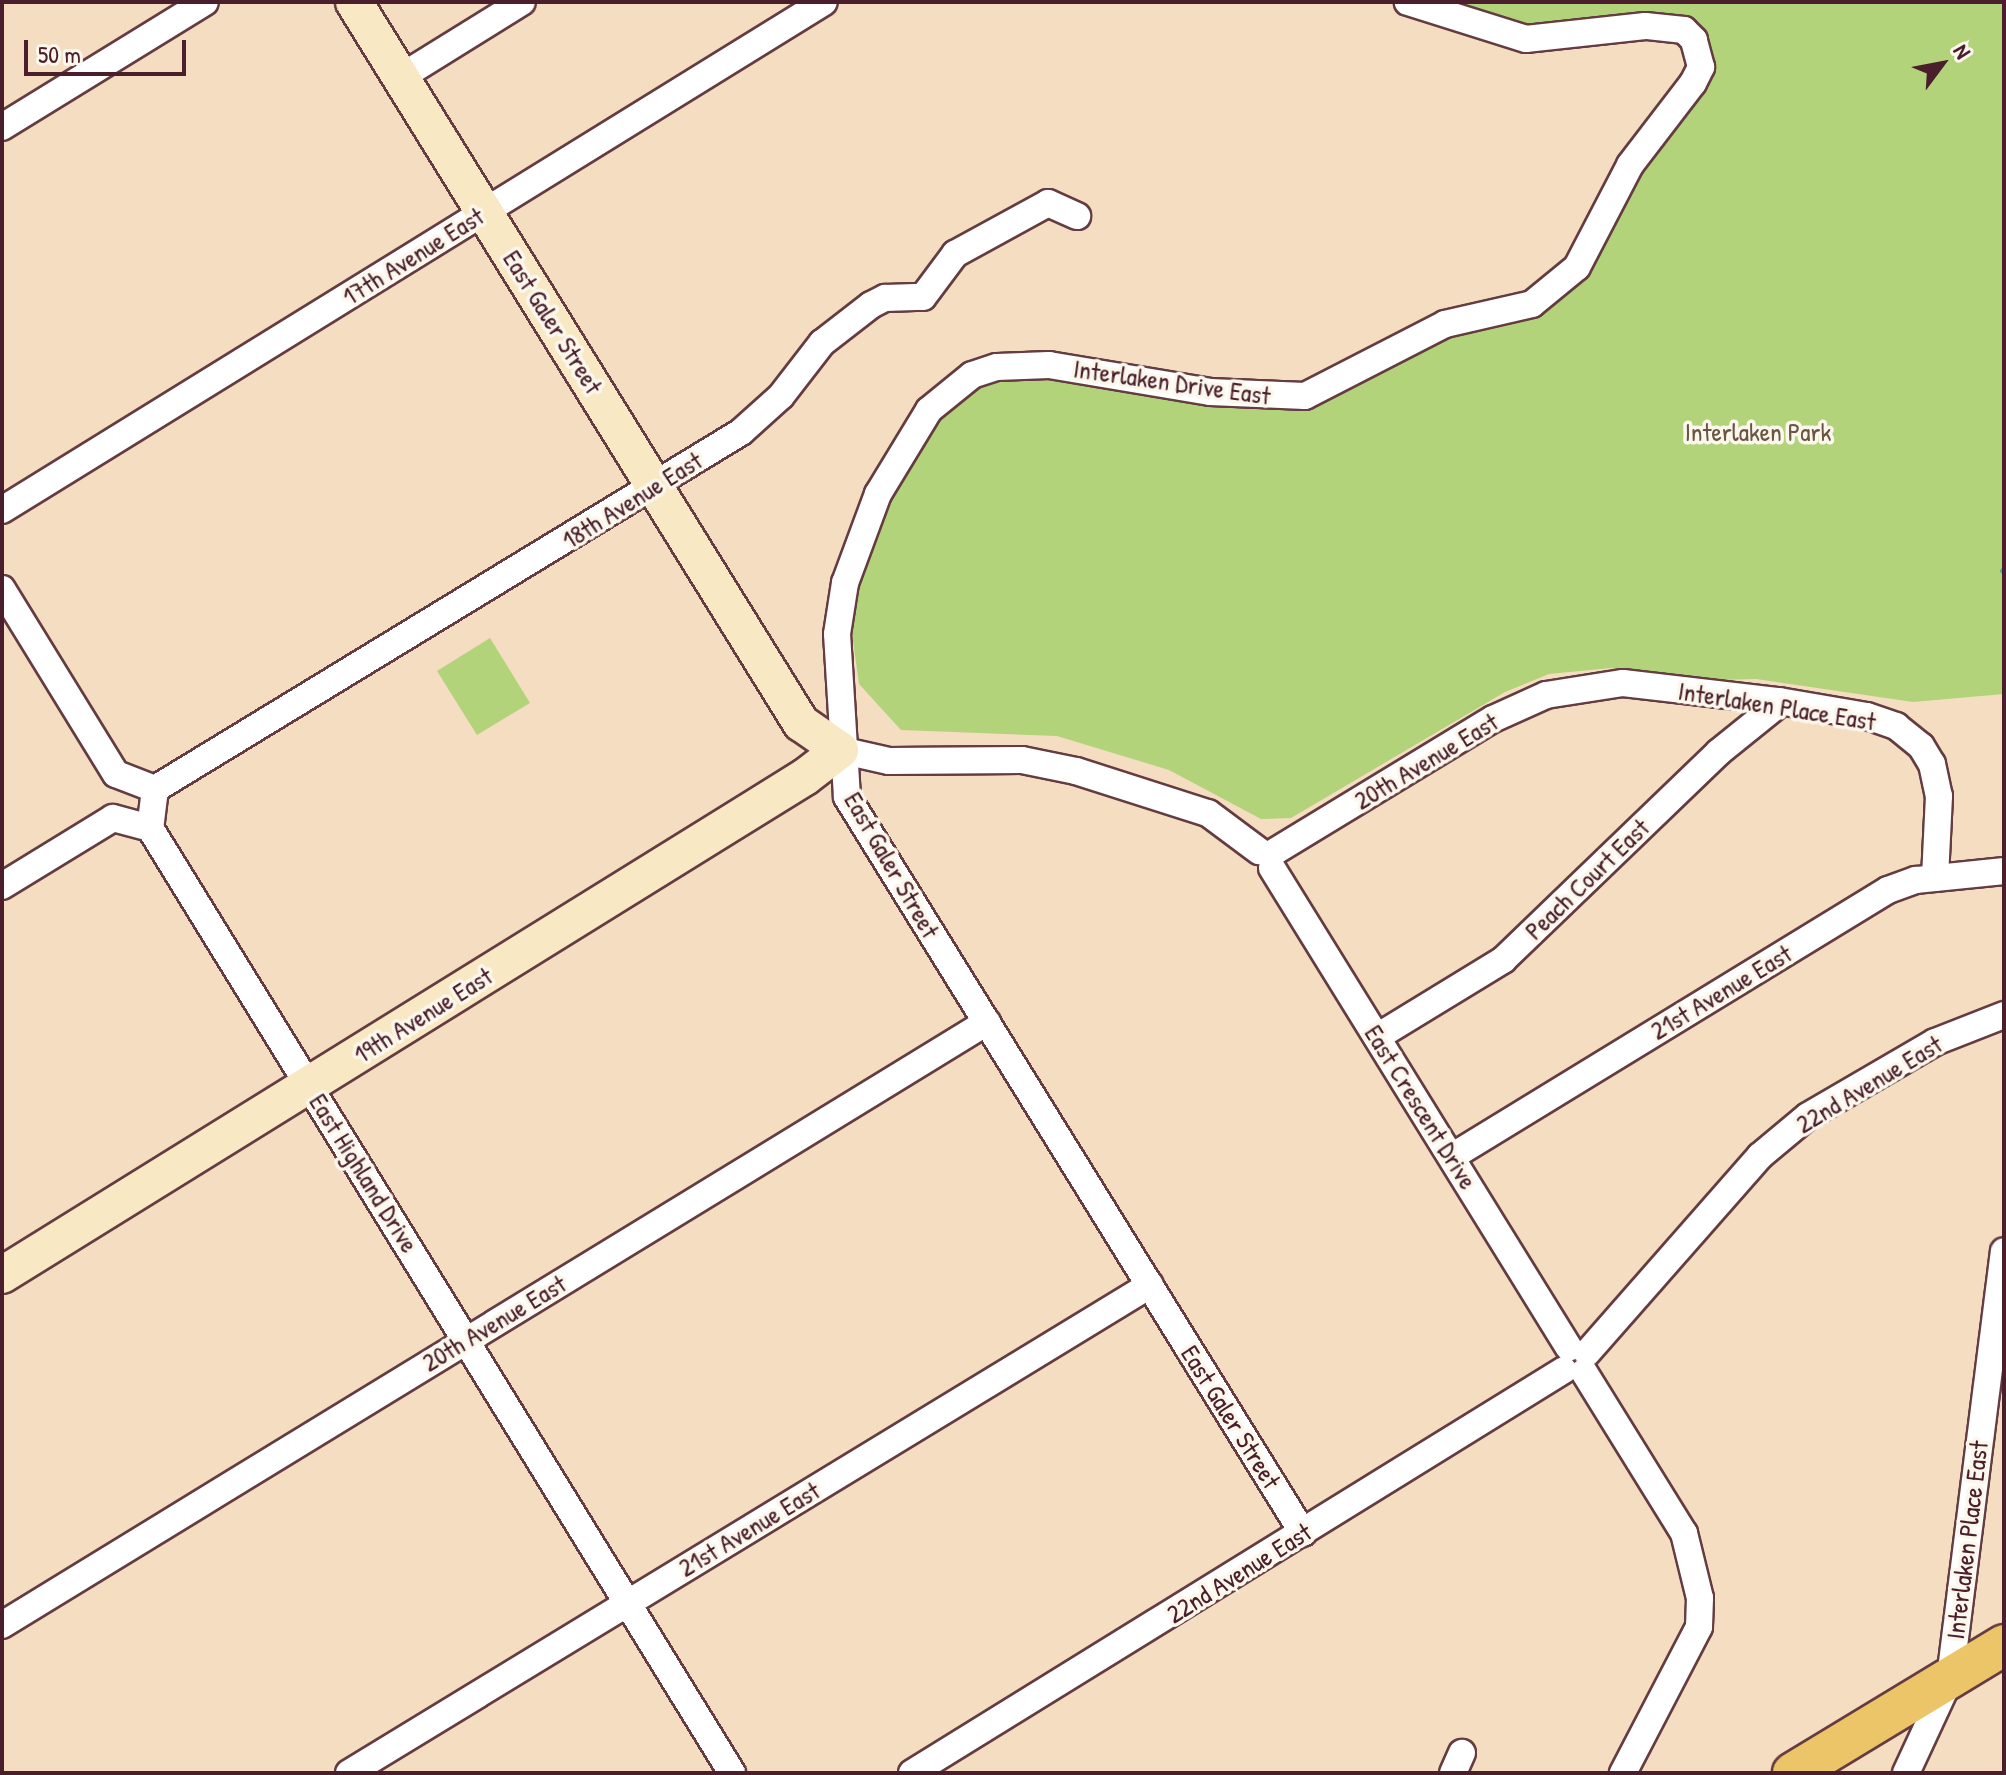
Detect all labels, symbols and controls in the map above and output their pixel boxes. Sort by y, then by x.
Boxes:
scale bar [28,24,190,74]
north arrow [1902,24,1982,104]
text: 50 m [38,38,81,70]
text: N [1947,38,1978,64]
street label: 17th Avenue East [337,200,489,312]
street label: East Galer Street [497,245,609,399]
street label: Interlaken Drive East [1071,353,1273,411]
park label: Interlaken Park [1685,416,1831,448]
street label: 18th Avenue East [556,445,708,555]
street label: Interlaken Place East [1676,675,1878,737]
street label: 20th Avenue East [1348,706,1504,816]
street label: East Galer Street [838,787,946,943]
street label: Peach Court East [1518,812,1656,946]
street label: 21st Avenue East [1645,938,1797,1046]
street label: 19th Avenue East [348,960,498,1070]
street label: East Crescent Drive [1358,1019,1484,1195]
street label: 22nd Avenue East [1790,1028,1948,1140]
street label: East Highland Drive [303,1088,425,1258]
street label: 20th Avenue East [416,1268,572,1378]
street label: East Galer Street [1175,1340,1287,1494]
street label: Interlaken Place East [1939,1439,1995,1641]
street label: 21st Avenue East [673,1475,825,1583]
street label: 22nd Avenue East [1161,1516,1317,1630]

